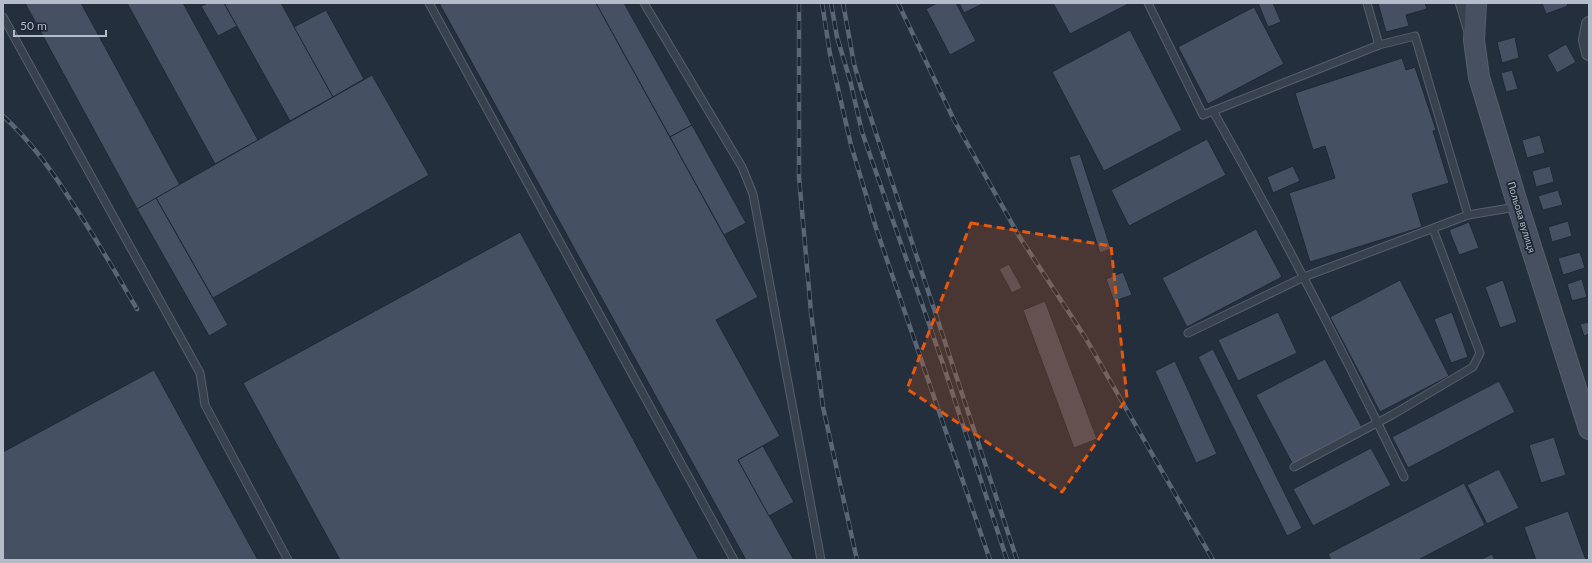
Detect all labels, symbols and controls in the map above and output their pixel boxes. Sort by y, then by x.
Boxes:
scale bar [14,12,106,38]
text: 50 m [20,18,47,33]
street label: Польова вулиця [1505,180,1539,254]

